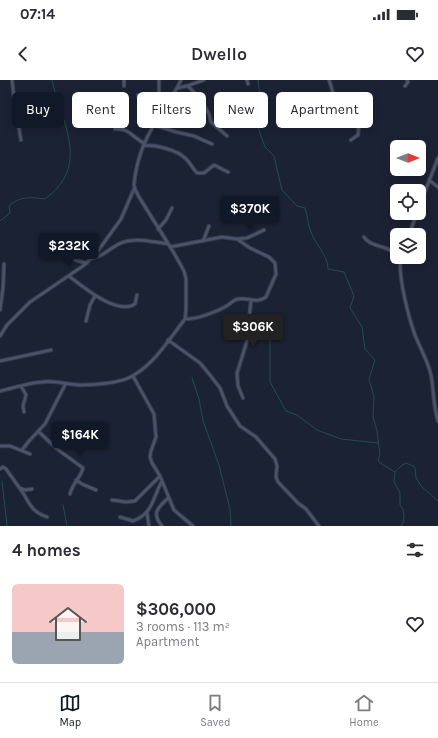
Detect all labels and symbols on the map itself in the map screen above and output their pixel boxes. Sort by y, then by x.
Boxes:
north arrow [390,140,426,176]
pin: $370K [222,196,278,230]
pin: $232K [41,233,97,267]
pin: $306K [225,314,281,348]
pin: $164K [52,422,108,456]

